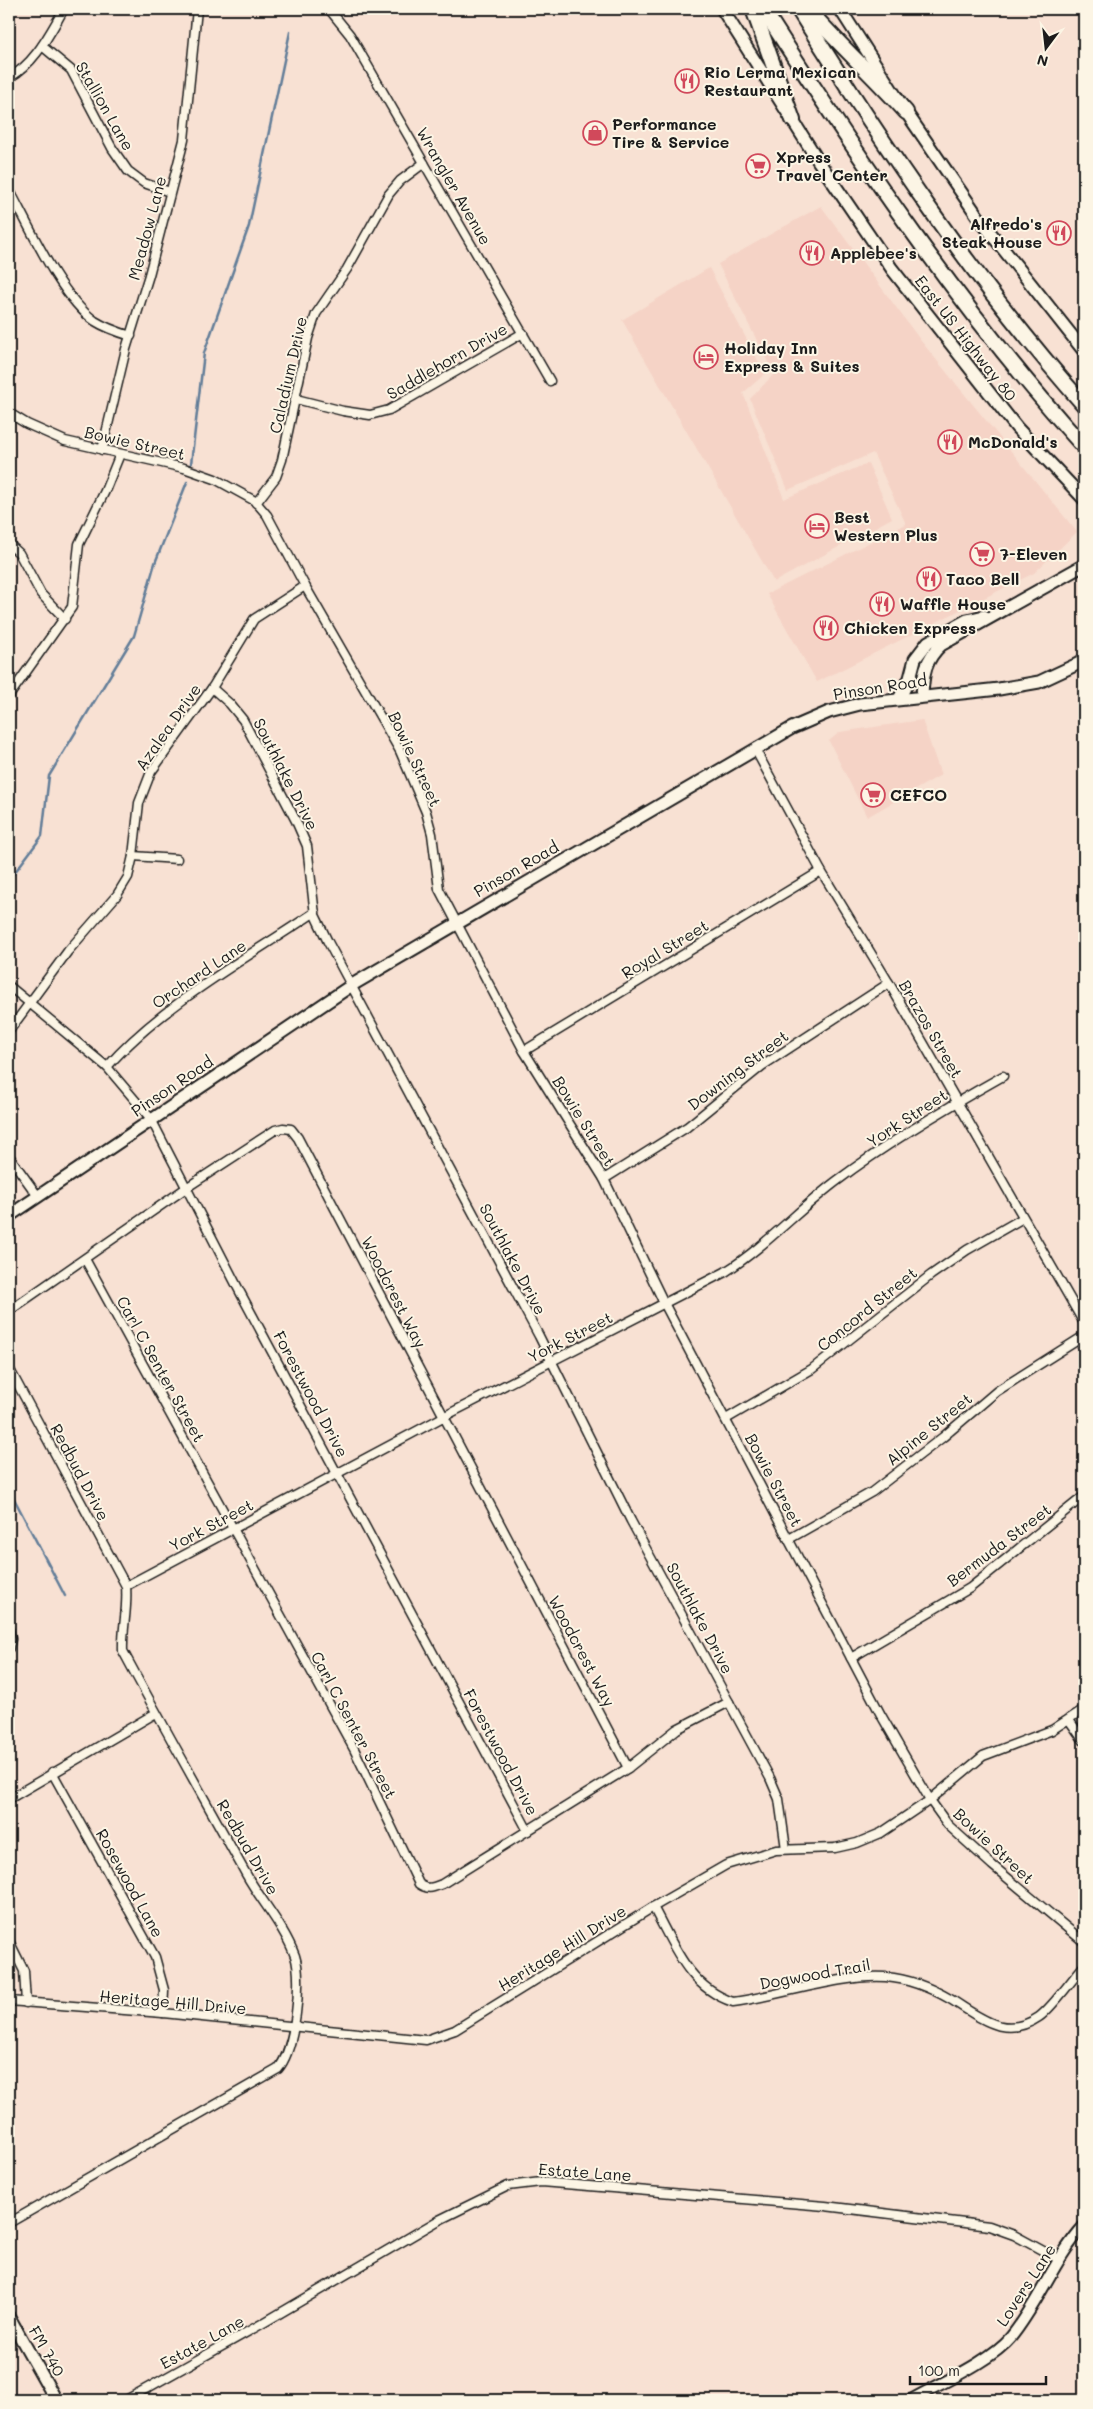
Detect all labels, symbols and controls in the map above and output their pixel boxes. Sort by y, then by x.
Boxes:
north arrow [1020,22,1070,72]
text: N [1035,50,1050,72]
street label: Stallion Lane [71,57,139,154]
place label: Rio Lerma Mexican Restaurant [704,61,856,100]
restaurant icon: Rio Lerma Mexican Restaurant [674,68,700,94]
place label: Performance Tire & Service [612,113,729,152]
shop icon: Performance Tire & Service [582,120,608,146]
street label: Wrangler Avenue [412,123,497,248]
place label: Xpress Travel Center [776,146,887,185]
supermarket icon: Xpress Travel Center [745,153,771,179]
street label: Meadow Lane [123,173,171,282]
place label: Alfredo's Steak House [942,213,1042,252]
restaurant icon: Alfredo's Steak House [1046,220,1072,246]
restaurant icon: Applebee's [799,240,825,266]
place label: Applebee's [830,242,917,263]
street label: East US Highway 80 [911,271,1022,405]
street label: Caladium Drive [264,314,311,435]
street label: Saddlehorn Drive [383,317,511,404]
place label: Holiday Inn Express & Suites [724,337,860,376]
hotel icon: Holiday Inn Express & Suites [693,344,719,370]
street label: Bowie Street [83,421,188,464]
restaurant icon: McDonald's [937,429,963,455]
place label: McDonald's [968,431,1058,452]
place label: Best Western Plus [834,506,938,545]
hotel icon: Best Western Plus [804,513,830,539]
supermarket icon: 7-Eleven [969,541,995,567]
place label: 7-Eleven [1000,543,1067,564]
restaurant icon: Taco Bell [916,566,942,592]
place label: Taco Bell [946,568,1019,589]
restaurant icon: Waffle House [869,591,895,617]
place label: Waffle House [900,593,1006,614]
restaurant icon: Chicken Express [813,615,839,641]
place label: Chicken Express [844,617,976,638]
street label: Pinson Road [832,669,928,704]
street label: Azalea Drive [130,679,205,774]
street label: Bowie Street [384,708,447,810]
street label: Southlake Drive [249,714,324,833]
supermarket icon: CEFCO [860,782,886,808]
place label: CEFCO [890,784,947,805]
street label: Pinson Road [470,836,562,901]
street label: Royal Street [617,914,712,983]
street label: Orchard Lane [147,934,250,1013]
street label: Brazos Street [895,976,968,1082]
street label: Downing Street [683,1025,792,1114]
street label: Pinson Road [127,1050,217,1121]
street label: Bowie Street [548,1072,621,1170]
street label: York Street [862,1084,951,1152]
street label: Southlake Drive [475,1199,552,1318]
street label: Woodcrest Way [357,1232,432,1351]
street label: Concord Street [812,1262,921,1355]
street label: Carl C Senter Street [113,1292,210,1446]
street label: York Street [524,1306,616,1367]
street label: Forestwood Drive [269,1327,354,1461]
street label: Alpine Street [881,1388,976,1470]
street label: Redbud Drive [46,1420,115,1524]
street label: Bowie Street [741,1429,808,1530]
street label: York Street [165,1494,257,1556]
street label: Bermuda Street [942,1498,1055,1591]
street label: Southlake Drive [662,1558,739,1677]
street label: Woodcrest Way [544,1592,621,1710]
street label: Carl C Senter Street [307,1647,402,1802]
street label: Forestwood Drive [459,1685,544,1819]
street label: Redbud Drive [213,1795,284,1898]
street label: Bowie Street [950,1803,1039,1888]
street label: Rosewood Lane [92,1825,169,1941]
street label: Heritage Hill Drive [494,1900,630,1996]
street label: Dogwood Trail [758,1953,872,1994]
street label: Heritage Hill Drive [99,1985,247,2018]
street label: Estate Lane [538,2158,632,2185]
street label: Lovers Lane [991,2239,1060,2330]
street label: Estate Lane [156,2310,248,2373]
street label: FM 740 [25,2322,70,2380]
scale bar [910,2354,1047,2386]
text: 100 m [918,2360,960,2380]

